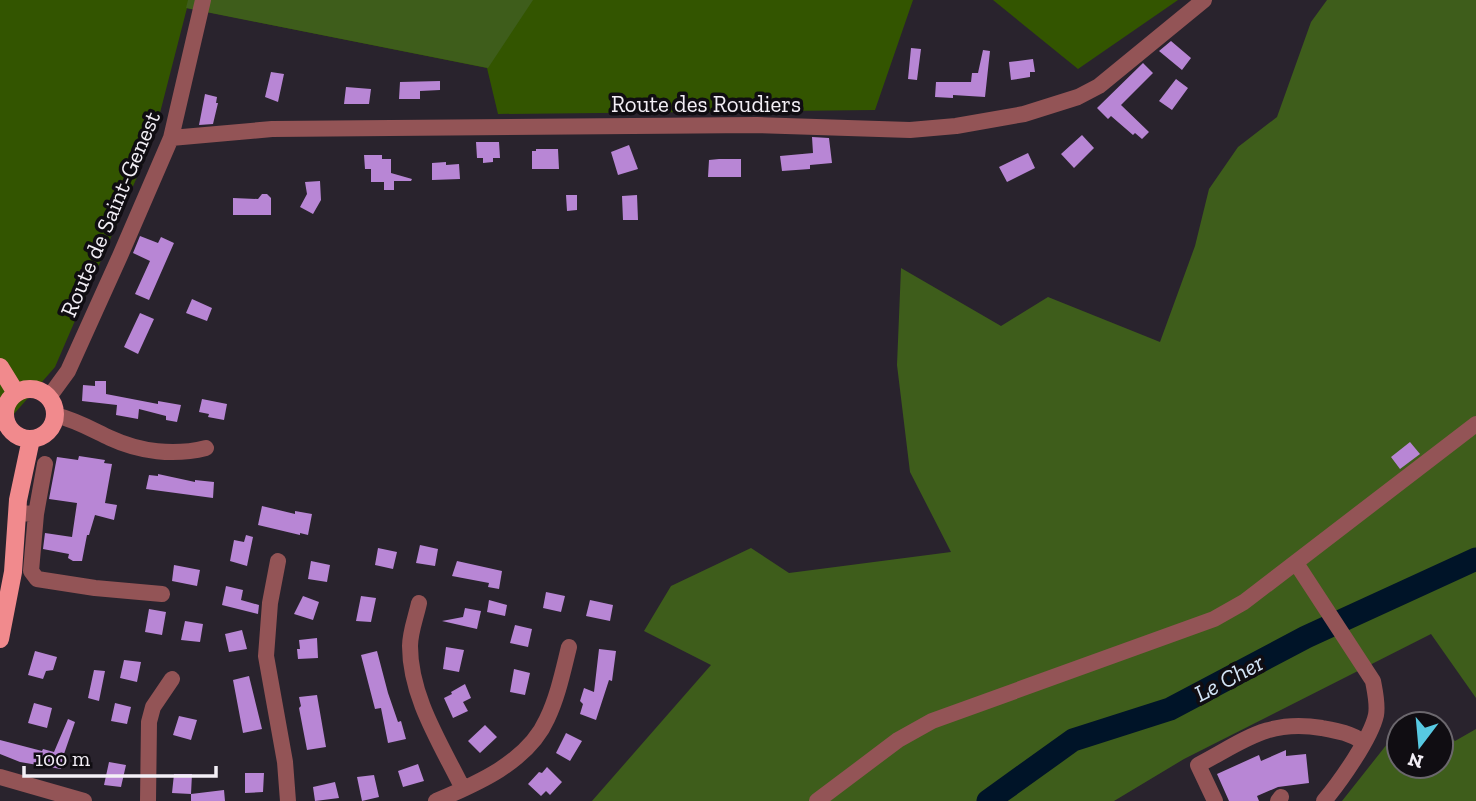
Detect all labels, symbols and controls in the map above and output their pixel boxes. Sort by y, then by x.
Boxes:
street label: Route des Roudiers [611,90,801,118]
street label: Route de Saint-Genest [54,107,166,321]
water label: Le Cher [1189,647,1269,708]
north arrow [1385,710,1455,780]
scale bar [24,734,217,778]
text: 100 m [35,746,90,771]
text: N [1405,748,1426,774]

